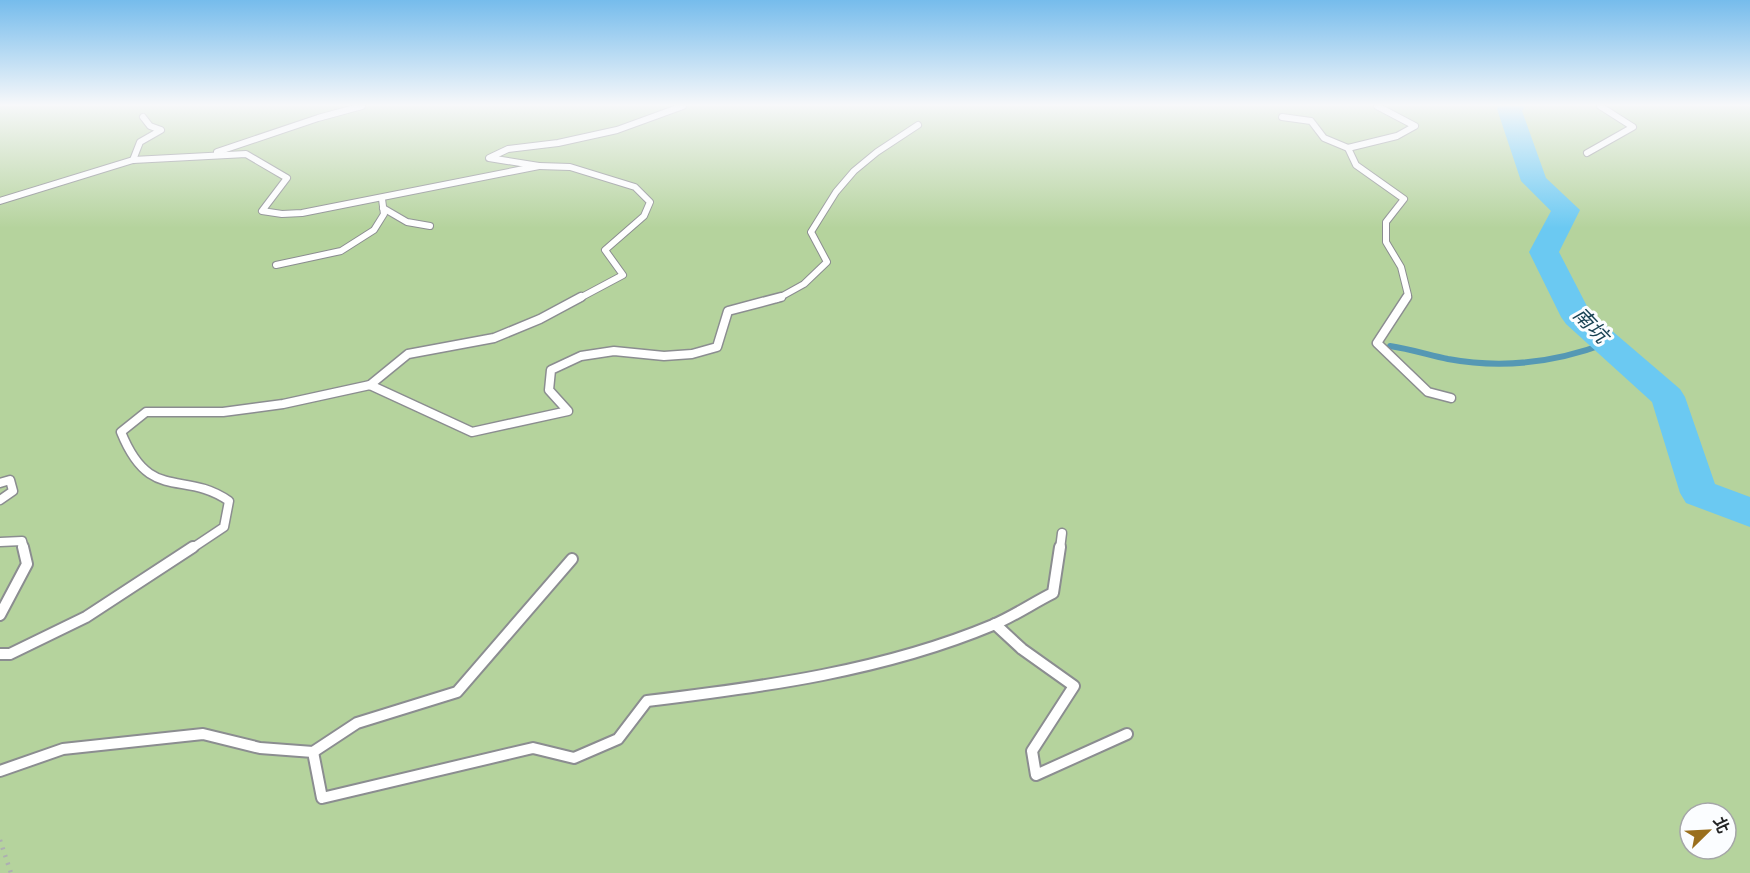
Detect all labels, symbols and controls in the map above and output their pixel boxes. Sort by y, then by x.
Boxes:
water label: 南坑 [1568,302,1616,350]
north arrow [1678,801,1738,861]
text: 北 [1709,814,1733,836]

